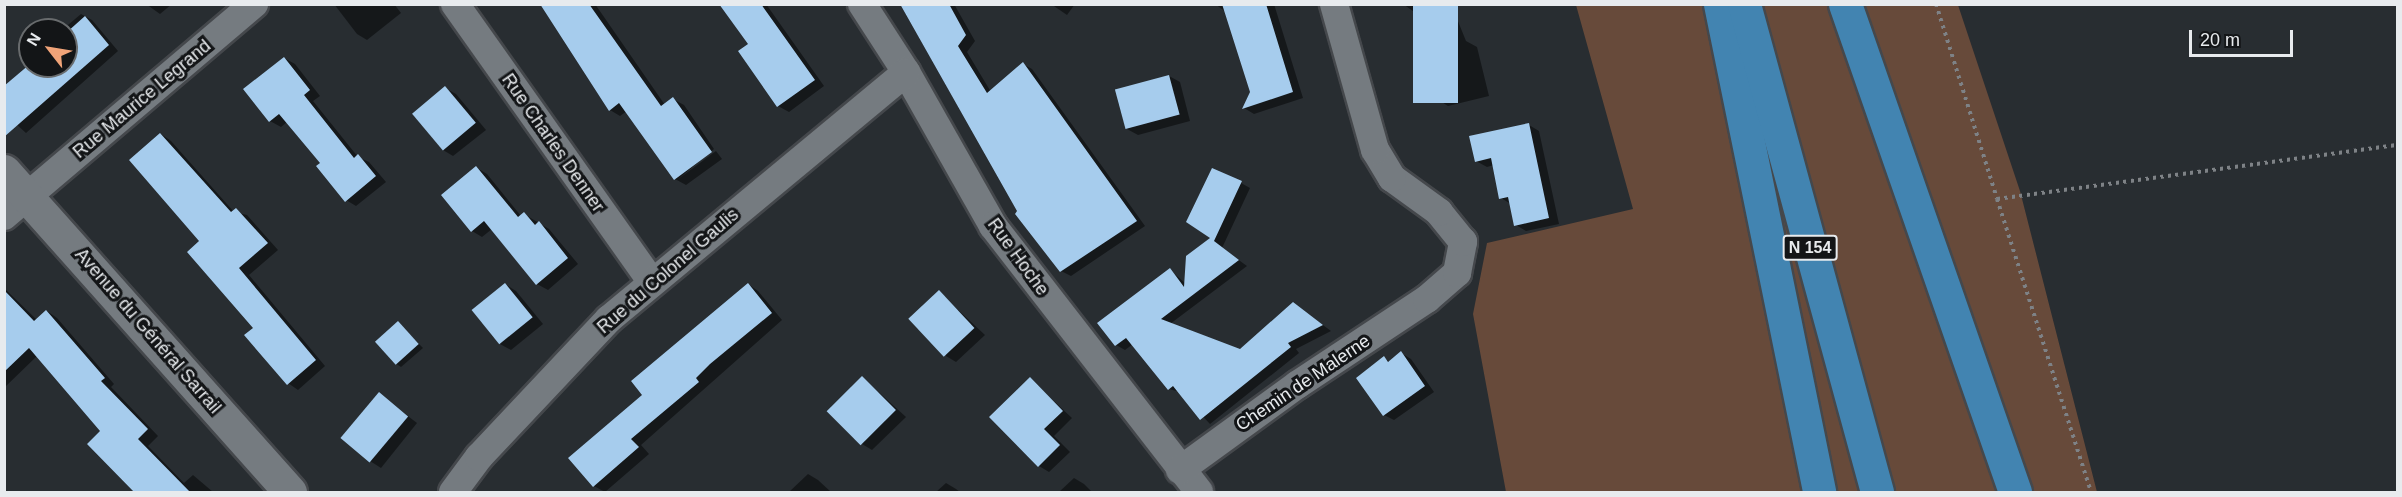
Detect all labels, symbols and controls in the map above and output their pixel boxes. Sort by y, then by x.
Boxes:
north arrow [18,18,78,78]
scale bar [2192,18,2296,56]
text: N [24,30,44,49]
text: 20 m [2200,30,2240,50]
street label: Rue Maurice Legrand [69,35,215,163]
street label: Rue Charles Denner [497,70,609,216]
street label: Rue du Colonel Gaulis [593,204,743,338]
street label: Rue Hoche [983,214,1053,300]
road number: N 154 [1782,235,1838,261]
street label: Avenue du Général Sarrail [70,244,226,418]
street label: Chemin de Malerne [1232,330,1374,436]

